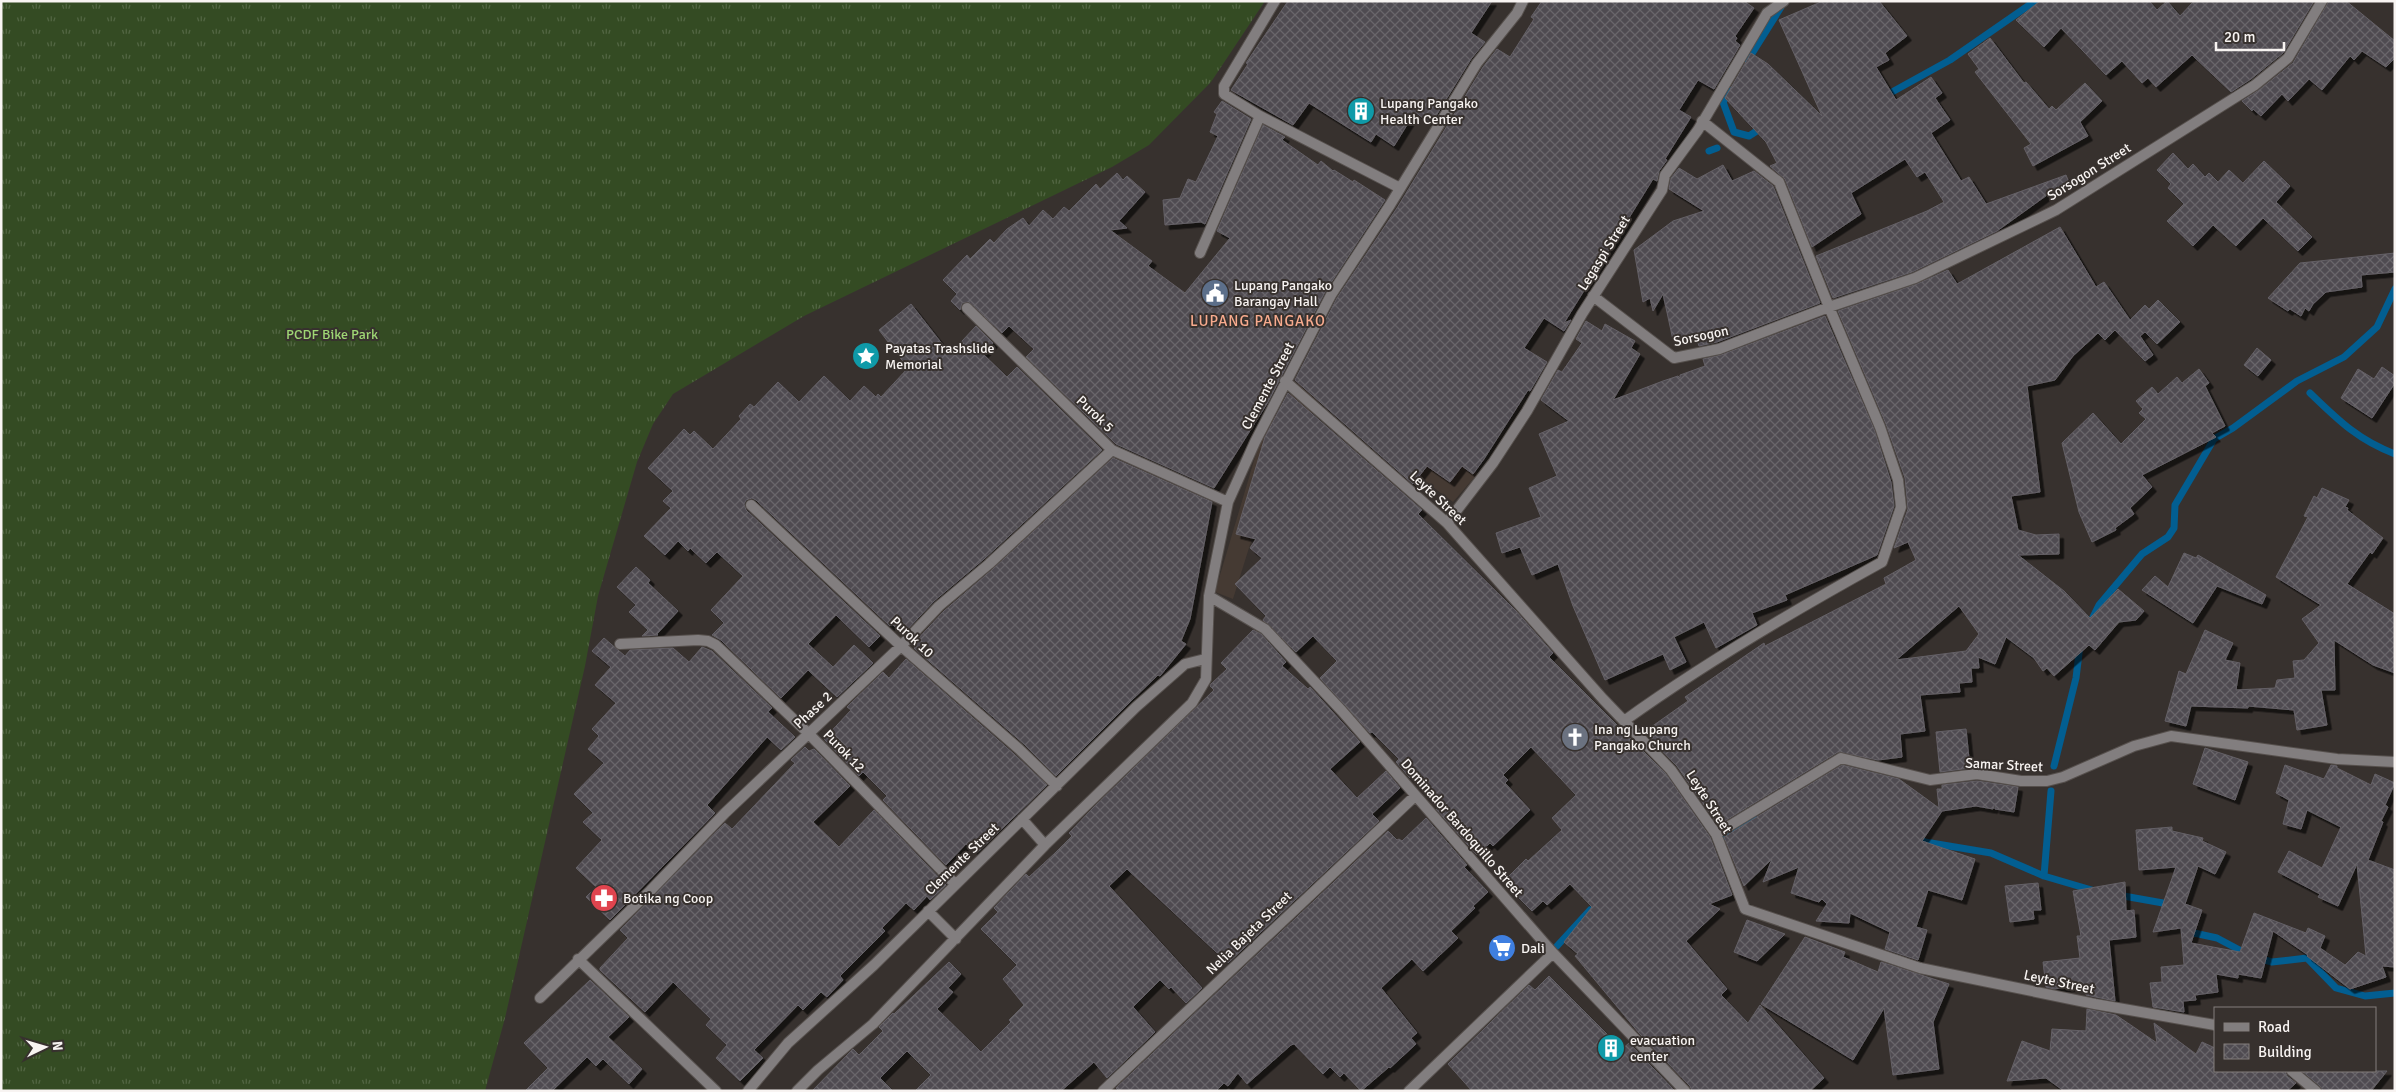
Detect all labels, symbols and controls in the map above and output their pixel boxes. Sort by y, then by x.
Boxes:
scale bar [2216,20,2284,52]
text: 20 m [2224,28,2255,46]
place label: Lupang Pangako Health Center [1380,95,1478,128]
building icon: Lupang Pangako Health Center [1346,96,1376,126]
street label: Sorsogon Street [2044,139,2134,205]
street label: Legaspi Street [1574,212,1634,294]
place label: Lupang Pangako Barangay Hall [1234,277,1332,310]
public building icon: Lupang Pangako Barangay Hall [1200,278,1230,308]
district label: LUPANG PANGAKO [1190,312,1326,330]
street label: Sorsogon [1672,322,1730,350]
park label: PCDF Bike Park [286,326,378,343]
street label: Clemente Street [1238,339,1298,433]
place label: Payatas Trashslide Memorial [885,340,995,373]
place icon: Payatas Trashslide Memorial [851,341,881,371]
street label: Purok 5 [1073,392,1117,436]
street label: Leyte Street [1406,467,1470,529]
street label: Purok 10 [887,613,937,661]
street label: Phase 2 [790,688,836,732]
place label: Ina ng Lupang Pangako Church [1594,721,1691,754]
church icon: Ina ng Lupang Pangako Church [1560,722,1590,752]
street label: Purok 12 [820,726,868,776]
street label: Samar Street [1965,754,2043,776]
street label: Dominador Bardoquillo Street [1397,755,1527,901]
street label: Leyte Street [1682,767,1736,837]
street label: Clemente Street [921,819,1003,899]
pharmacy icon: Botika ng Coop [589,883,619,913]
street label: Nelia Bajeta Street [1203,888,1295,978]
place label: Botika ng Coop [623,890,713,907]
supermarket icon: Dali [1487,933,1517,963]
place label: Dali [1521,940,1545,957]
street label: Leyte Street [2022,966,2096,998]
legend [2214,1007,2376,1072]
text: Road [2258,1018,2290,1036]
north arrow [20,1022,70,1072]
place label: evacuation center [1630,1032,1695,1065]
building icon: evacuation center [1596,1033,1626,1063]
text: N [49,1040,66,1052]
text: Building [2258,1043,2312,1061]

